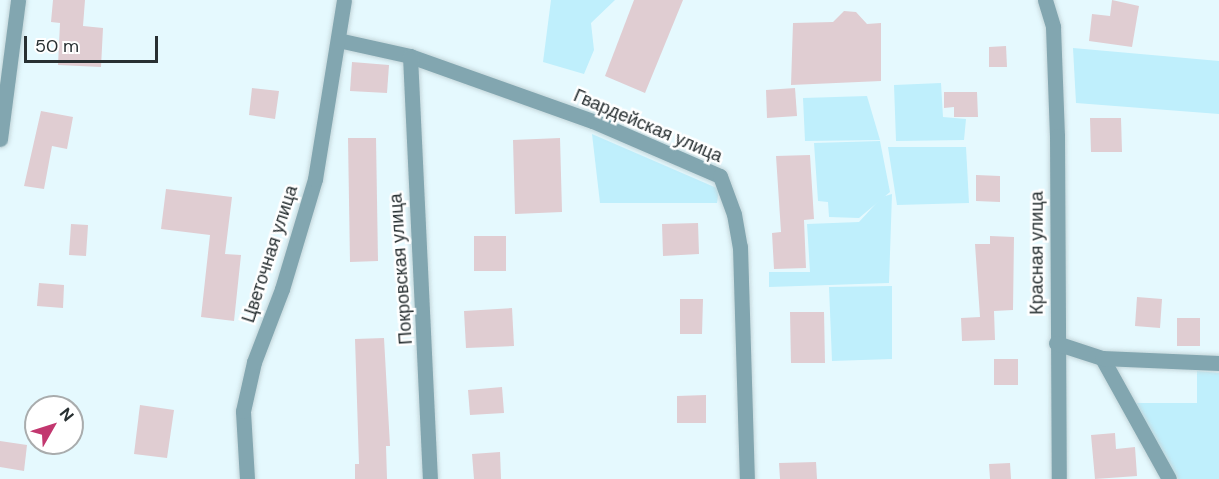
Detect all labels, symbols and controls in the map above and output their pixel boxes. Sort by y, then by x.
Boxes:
scale bar [27,24,160,62]
text: 50 m [35,34,79,58]
street label: Гвардейская улица [570,85,726,167]
street label: Цветочная улица [238,183,302,325]
street label: Красная улица [1026,191,1048,315]
street label: Покровская улица [385,193,417,345]
north arrow [24,395,84,455]
text: N [55,403,79,426]

